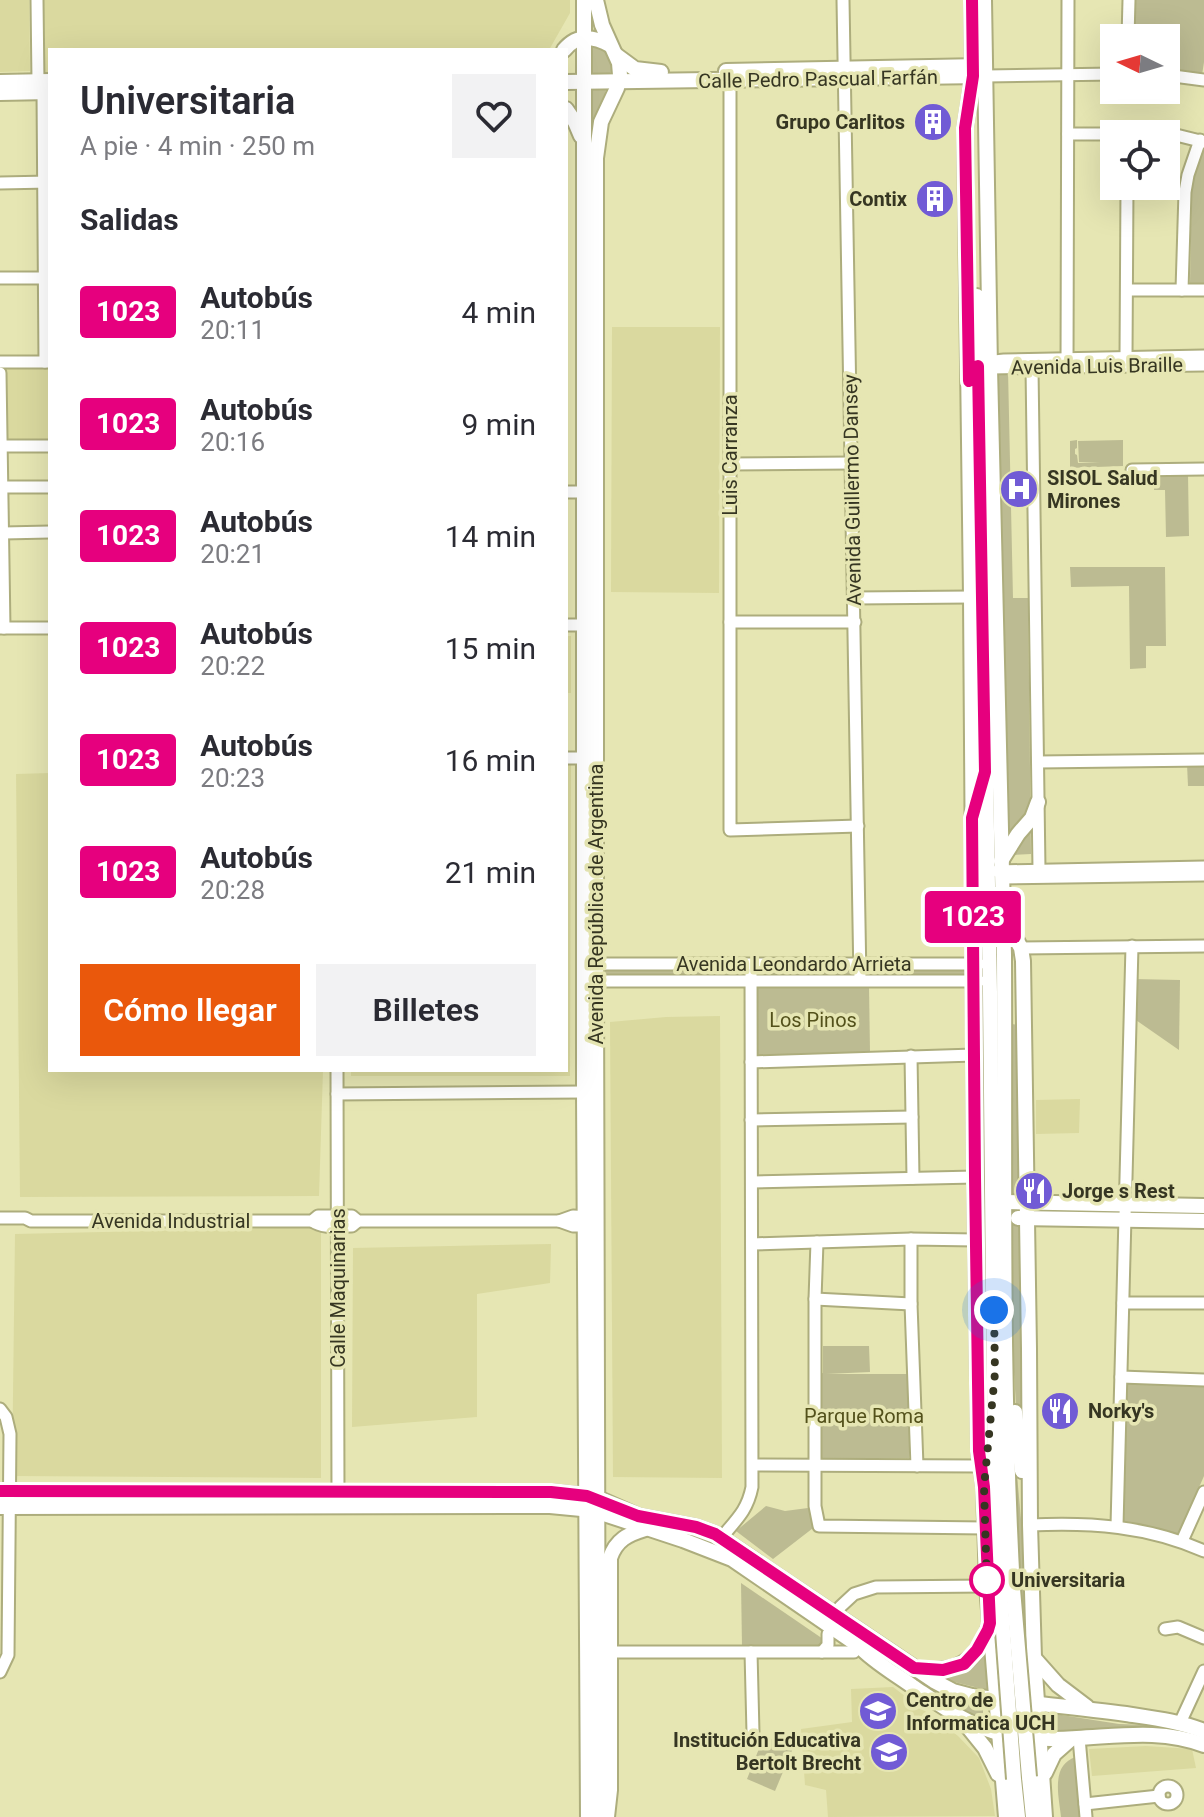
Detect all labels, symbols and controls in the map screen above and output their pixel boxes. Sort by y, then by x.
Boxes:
north arrow [1100,24,1180,104]
map controls [1100,24,1180,200]
street label: Calle Pedro Pascual Farfán [698,65,938,93]
button: heart [452,74,536,158]
text: Universitaria [80,79,296,123]
building icon: Grupo Carlitos [912,101,954,143]
place label: Grupo Carlitos [776,110,905,134]
button: locate [1100,120,1180,200]
text: A pie · 4 min · 250 m [80,131,315,161]
building icon: Contix [914,178,956,220]
place label: Contix [849,187,908,211]
text: Salidas [80,202,179,237]
text: Autobús [200,280,313,315]
text: 1023 [96,295,160,328]
text: 4 min [462,295,536,330]
text: 20:11 [200,315,265,345]
street label: Avenida Luis Braille [1011,352,1183,380]
street label: Avenida Guillermo Dansey [838,373,866,606]
text: Autobús [200,392,313,427]
street label: Luis Carranza [718,394,742,516]
text: 1023 [96,407,160,440]
text: 9 min [462,407,536,442]
text: 20:16 [200,427,265,457]
place label: SISOL Salud Mirones [1047,466,1158,513]
hospital icon: SISOL Salud Mirones [998,468,1040,510]
text: Autobús [200,504,313,539]
text: 1023 [96,519,160,552]
text: 14 min [445,519,536,554]
text: 20:21 [200,539,265,569]
text: Autobús [200,616,313,651]
text: 1023 [96,631,160,664]
text: 15 min [445,631,536,666]
text: 20:22 [200,651,265,681]
text: Autobús [200,728,313,763]
text: 1023 [96,743,160,776]
text: 16 min [445,743,536,778]
text: 20:23 [200,763,265,793]
street label: Avenida República de Argentina [584,764,608,1044]
text: Autobús [200,840,313,875]
text: 1023 [96,855,160,888]
text: 21 min [445,855,536,890]
text: 20:28 [200,875,265,905]
line badge: 1023 [917,891,1029,943]
text: 1023 [941,900,1005,933]
street label: Avenida Leondardo Arrieta [676,952,912,976]
button: Cómo llegar [80,964,300,1056]
button: Billetes [316,964,536,1056]
park label: Los Pinos [769,1008,857,1032]
restaurant icon: Jorge s Rest [1013,1170,1055,1212]
place label: Jorge s Rest [1062,1179,1175,1203]
street label: Calle Maquinarias [326,1208,350,1368]
street label: Avenida Industrial [92,1209,250,1233]
your location [974,1290,1014,1330]
restaurant icon: Norky's [1039,1390,1081,1432]
place label: Norky's [1088,1399,1154,1423]
park label: Parque Roma [804,1404,924,1428]
marker: Universitaria [970,1563,1004,1597]
place label: Universitaria [1011,1568,1125,1592]
place label: Centro de Informatica UCH [906,1688,1055,1735]
school or university icon: Centro de Informatica UCH [857,1690,899,1732]
place label: Institución Educativa Bertolt Brecht [673,1728,861,1775]
school or university icon: Institución Educativa Bertolt Brecht [868,1731,910,1773]

